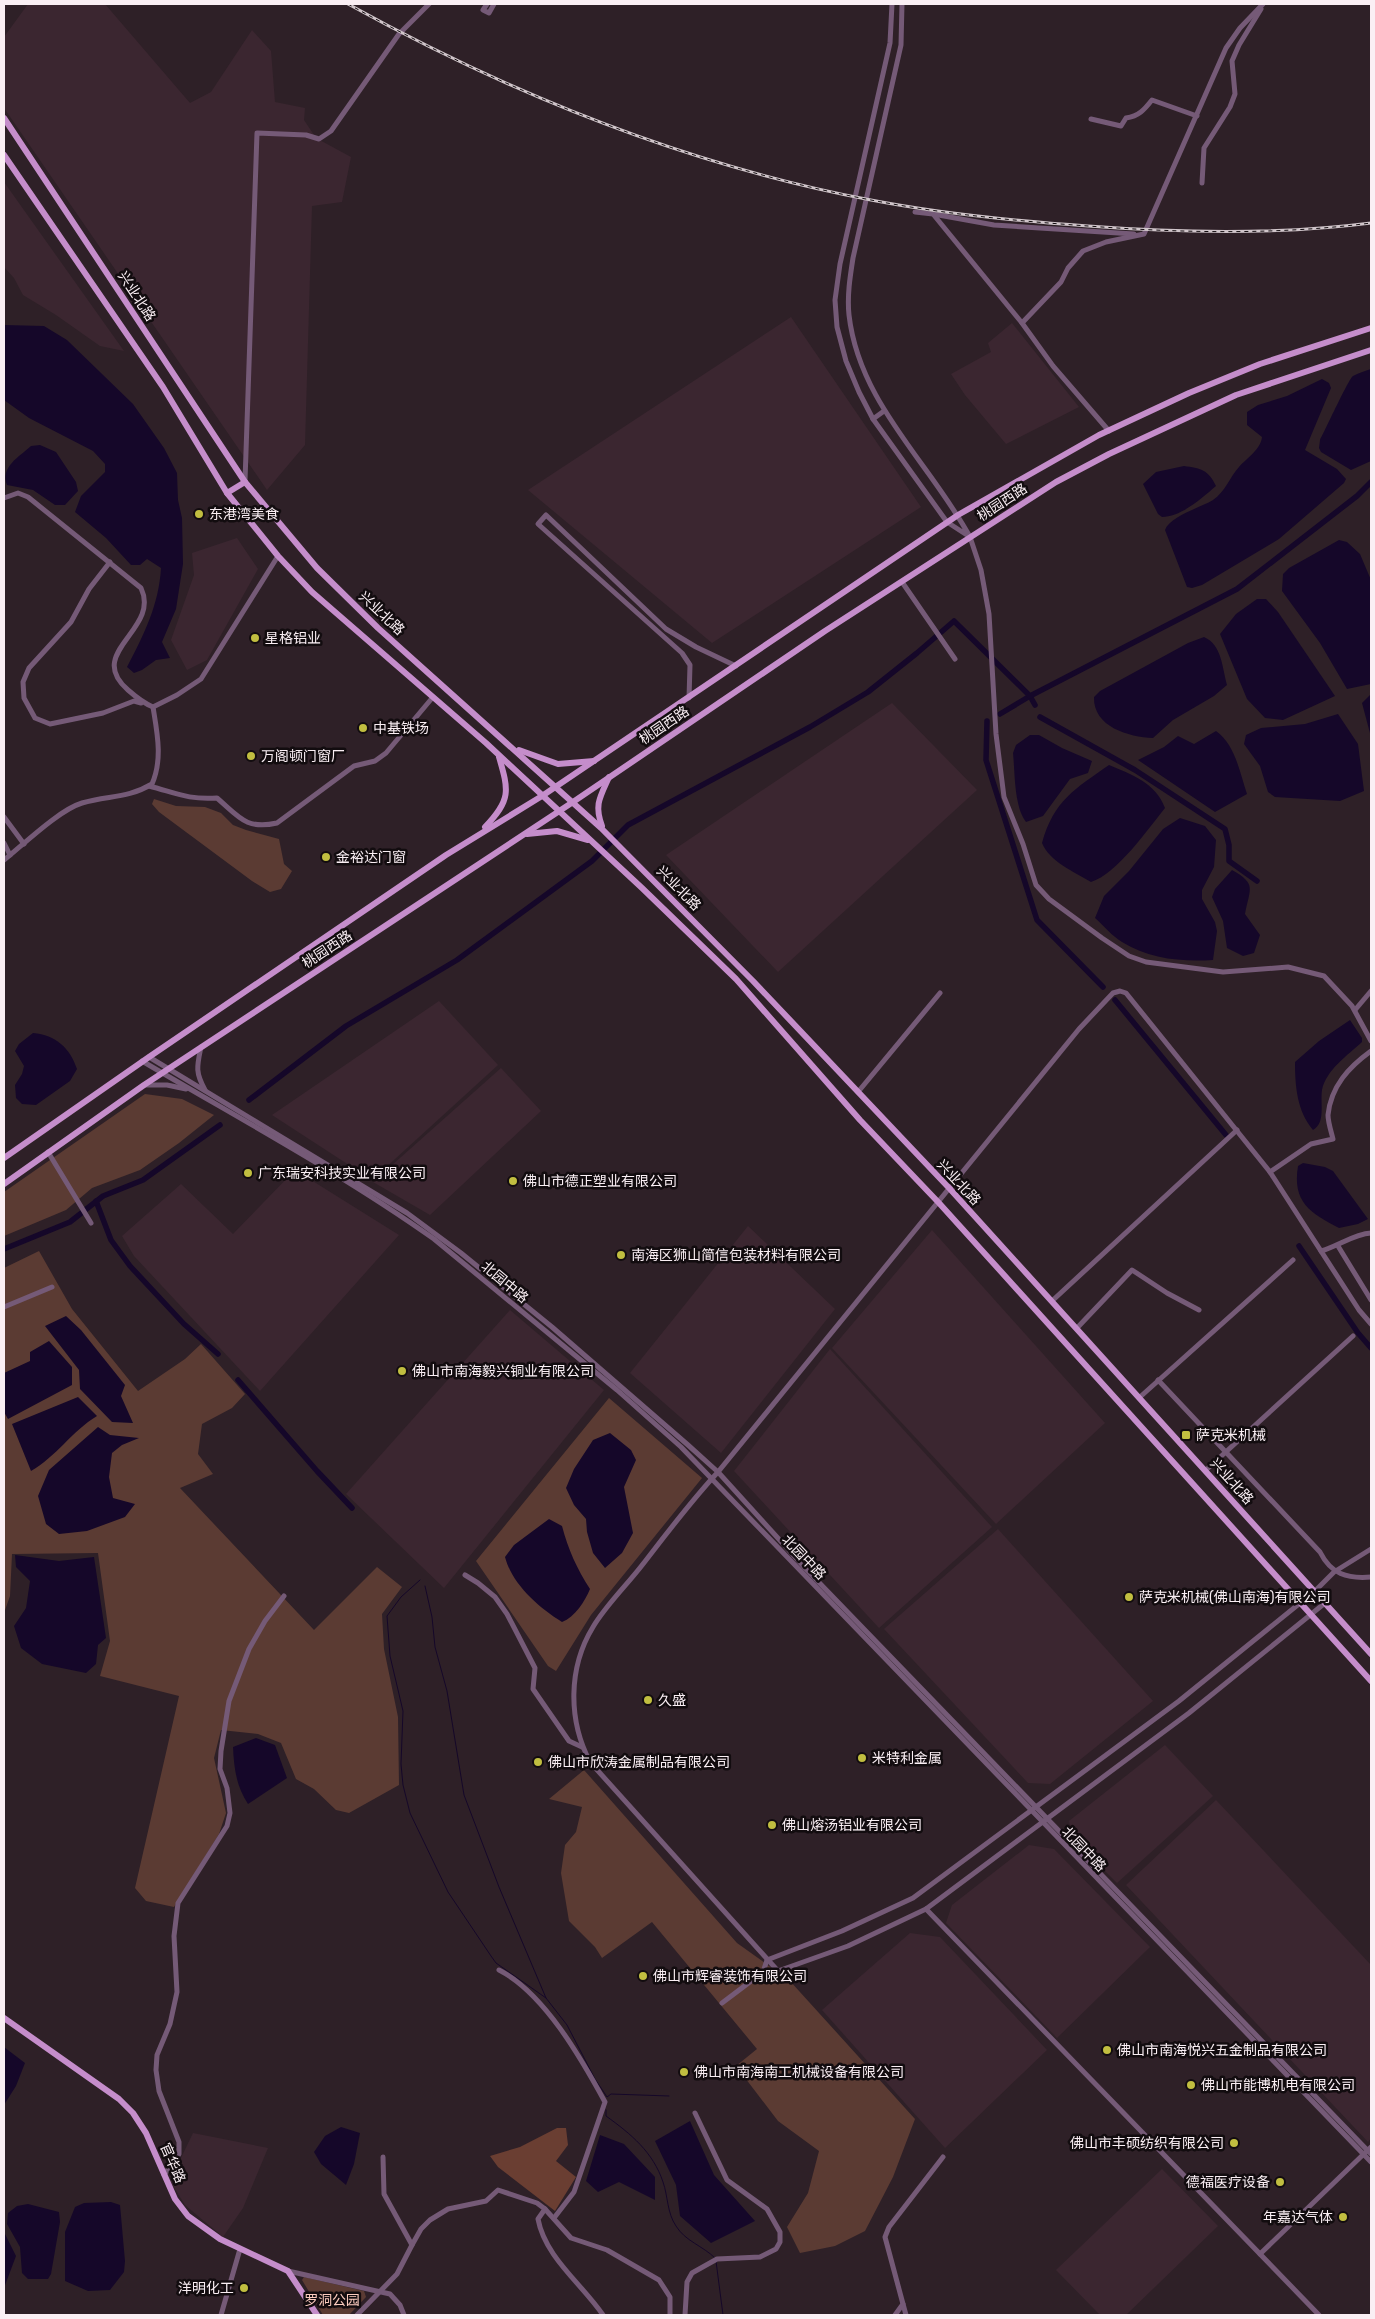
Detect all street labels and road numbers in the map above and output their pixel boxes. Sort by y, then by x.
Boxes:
street label: 兴业北路 [114,268,159,324]
street label: 桃园西路 [974,480,1030,525]
street label: 兴业北路 [355,588,408,639]
street label: 桃园西路 [636,703,692,748]
street label: 兴业北路 [653,863,704,914]
street label: 桃园西路 [299,927,355,972]
street label: 兴业北路 [933,1156,984,1209]
street label: 北园中路 [478,1258,532,1307]
street label: 兴业北路 [1207,1455,1257,1508]
street label: 北园中路 [778,1531,829,1583]
street label: 北园中路 [1058,1823,1109,1875]
street label: 官华路 [156,2141,189,2186]

